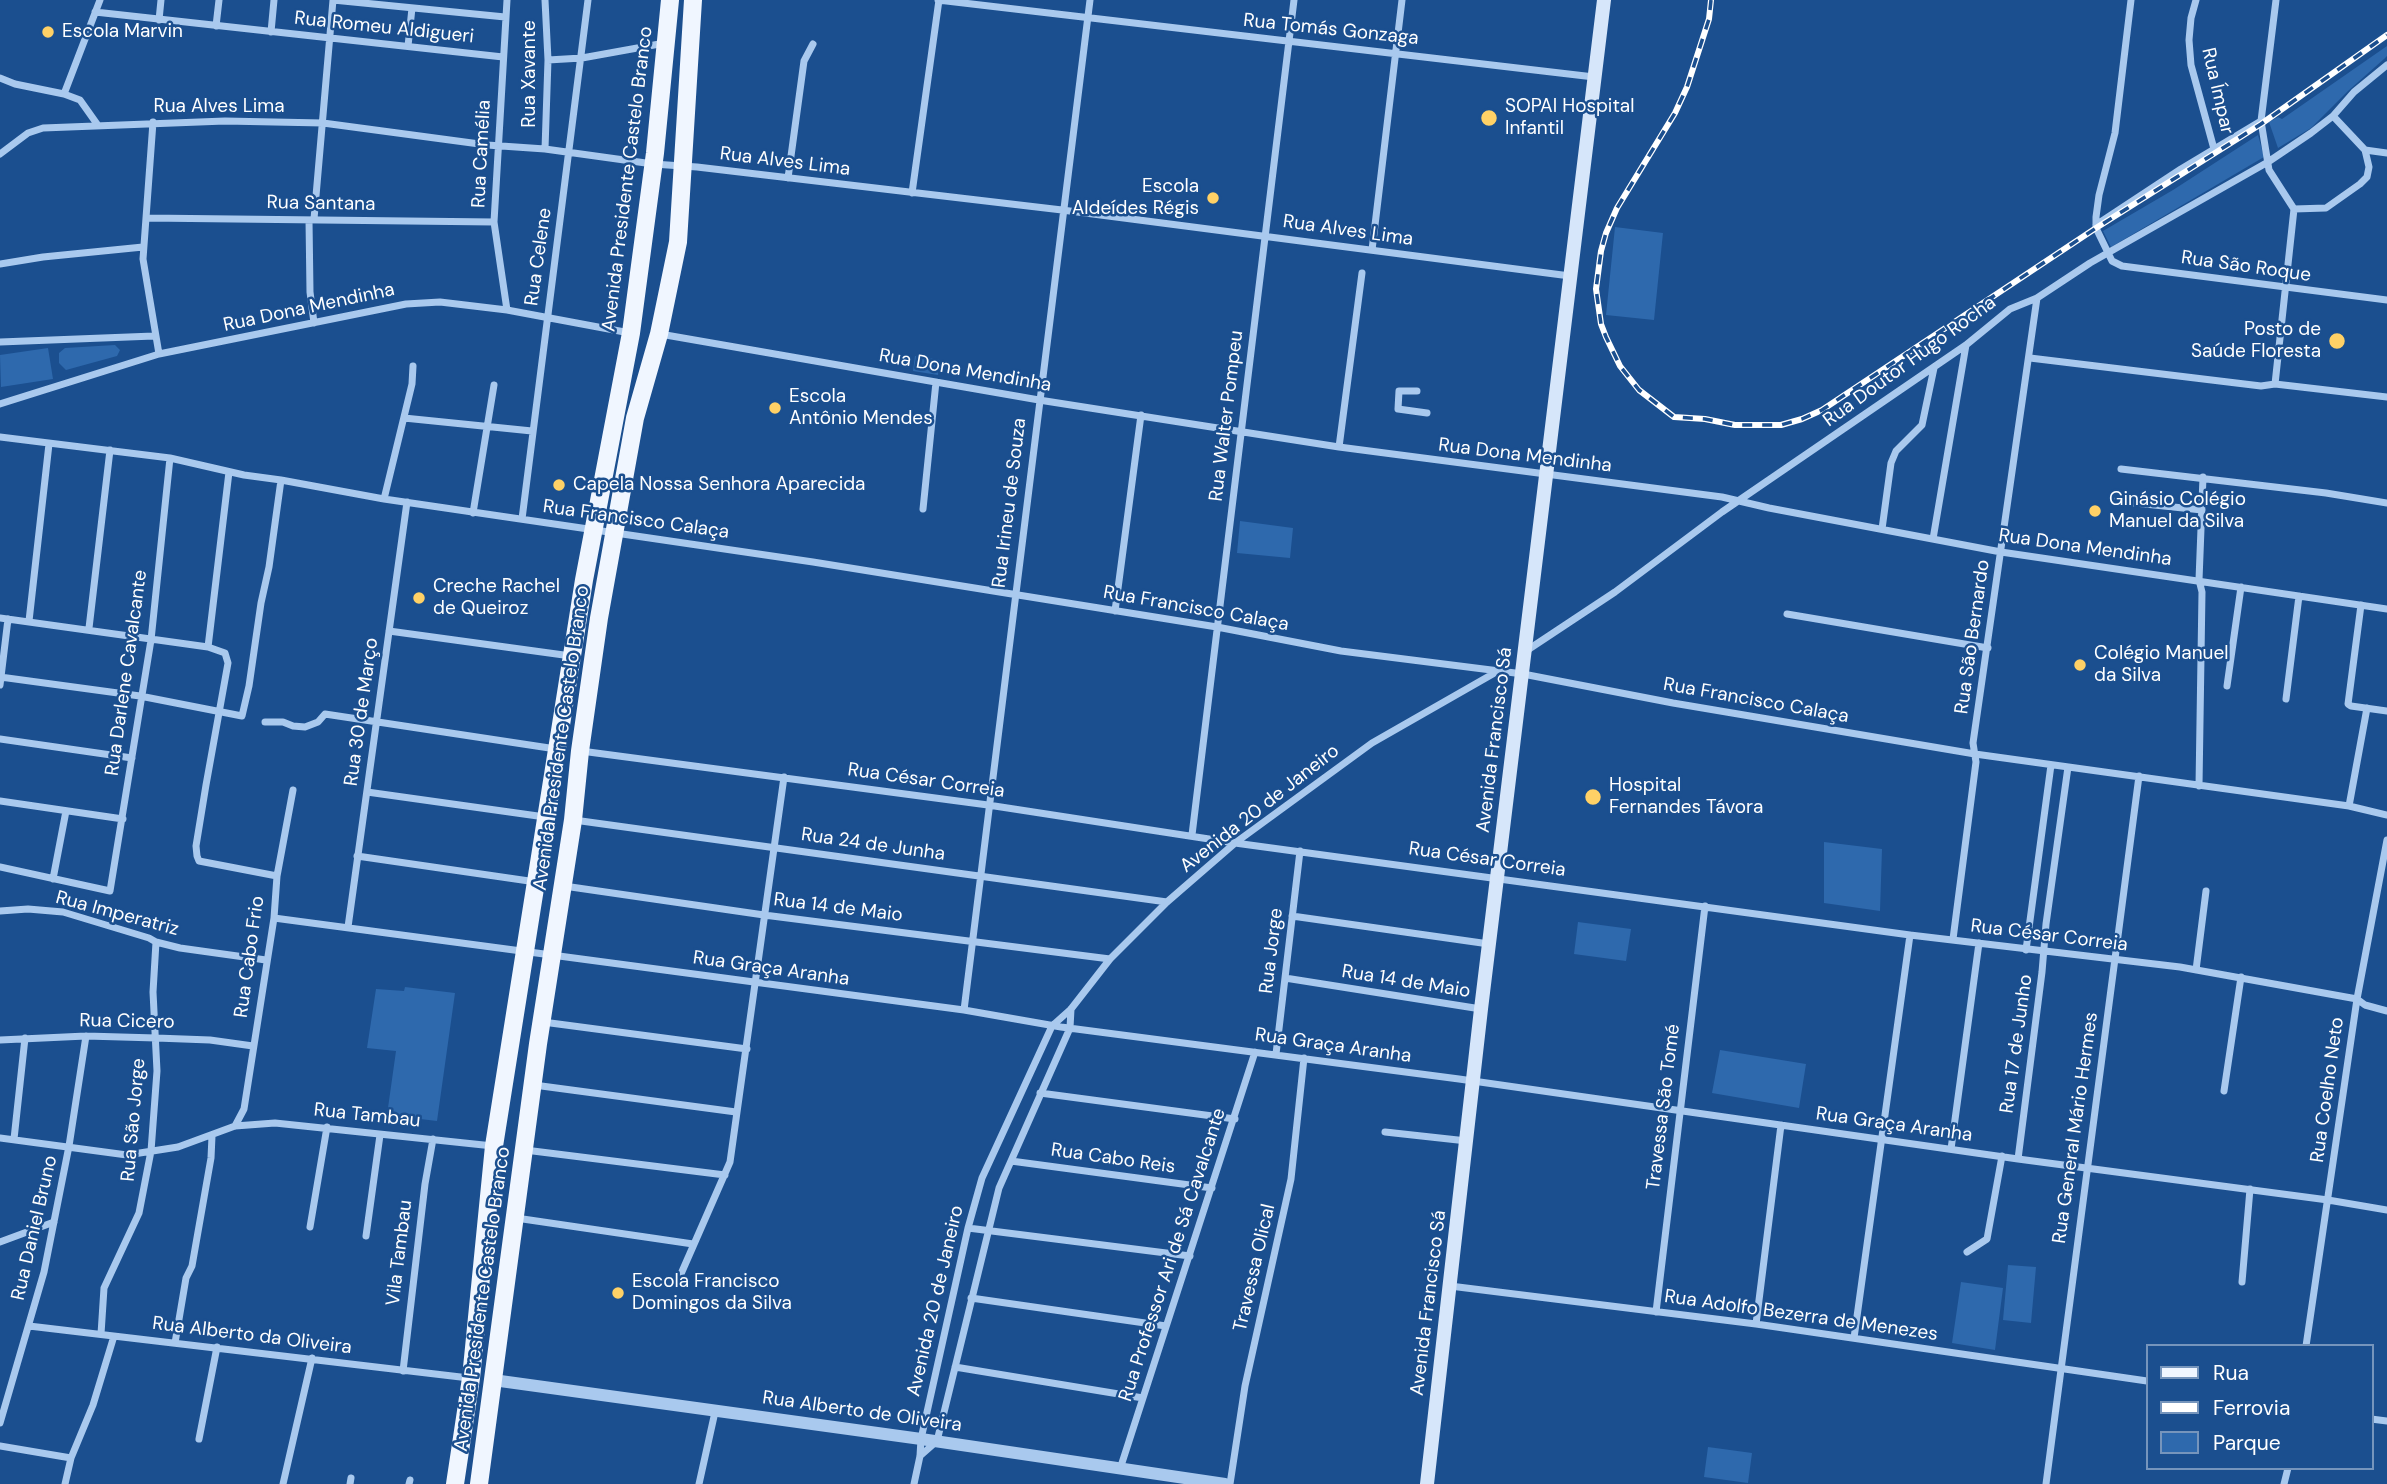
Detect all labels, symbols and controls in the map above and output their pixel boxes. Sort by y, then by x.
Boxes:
street label: Rua Romeu Aldigueri [293,7,475,49]
street label: Rua Tomás Gonzaga [1242,9,1420,51]
street label: Rua Xavante [519,20,541,128]
place label: Escola Marvin [62,21,183,43]
marker: Escola Marvin [40,24,56,40]
street label: Avenida Presidente Castelo Branco [598,25,658,333]
street label: Rua Ímpar [2196,45,2238,137]
street label: Rua Alves Lima [153,96,285,118]
place label: SOPAI Hospital Infantil [1505,96,1634,140]
street label: Rua Camélia [468,99,496,209]
marker: SOPAI Hospital Infantil [1479,108,1499,128]
street label: Rua Alves Lima [719,143,851,181]
place label: Escola Aldeídes Régis [1072,176,1199,220]
marker: Escola Aldeídes Régis [1205,190,1221,206]
street label: Rua Santana [266,192,376,216]
street label: Rua Celene [521,207,557,307]
street label: Rua Alves Lima [1281,211,1415,251]
street label: Rua São Roque [2180,247,2312,287]
street label: Rua Dona Mendinha [221,279,397,337]
street label: Rua Doutor Hugo Rocha [1819,292,2001,432]
place label: Posto de Saúde Floresta [2191,319,2321,363]
street label: Rua Walter Pompeu [1205,329,1249,503]
marker: Posto de Saúde Floresta [2327,331,2347,351]
street label: Rua Dona Mendinha [877,345,1053,397]
place label: Escola Antônio Mendes [789,386,933,430]
marker: Escola Antônio Mendes [767,400,783,416]
street label: Rua Irineu de Souza [988,417,1032,589]
street label: Rua Dona Mendinha [1437,434,1613,478]
place label: Capela Nossa Senhora Aparecida [573,474,865,496]
marker: Capela Nossa Senhora Aparecida [551,477,567,493]
place label: Ginásio Colégio Manuel da Silva [2109,489,2246,533]
street label: Rua Francisco Calaça [541,496,731,544]
marker: Ginásio Colégio Manuel da Silva [2087,503,2103,519]
street label: Rua Dona Mendinha [1997,525,2173,571]
street label: Rua São Bernardo [1951,558,1995,716]
street label: Rua Darlene Cavalcante [101,569,153,777]
place label: Creche Rachel de Queiroz [433,576,560,620]
street label: Rua Francisco Calaça [1102,581,1290,637]
street label: Avenida Presidente Castelo Branco [529,584,595,892]
marker: Creche Rachel de Queiroz [411,590,427,606]
street label: Rua 30 de Março [340,636,384,788]
place label: Colégio Manuel da Silva [2094,643,2228,687]
street label: Avenida Francisco Sá [1472,646,1518,834]
marker: Colégio Manuel da Silva [2072,657,2088,673]
street label: Rua Francisco Calaça [1662,673,1850,729]
street label: Avenida 20 de Janeiro [1176,740,1344,878]
street label: Rua César Correia [846,759,1006,803]
place label: Hospital Fernandes Távora [1609,775,1763,819]
marker: Hospital Fernandes Távora [1583,787,1603,807]
street label: Rua 24 de Junha [800,824,946,866]
street label: Rua César Correia [1407,838,1567,882]
street label: Rua Imperatriz [53,887,181,941]
street label: Rua 14 de Maio [772,889,904,927]
street label: Rua Cabo Frio [230,895,270,1019]
street label: Rua Jorge [1255,907,1289,995]
street label: Rua César Correia [1969,915,2129,957]
street label: Rua Graça Aranha [691,947,851,991]
street label: Rua 14 de Maio [1340,961,1472,1003]
street label: Rua 17 de Junho [1996,973,2038,1115]
street label: Rua Cicero [79,1010,175,1034]
street label: Rua General Mário Hermes [2048,1011,2104,1245]
street label: Rua Coelho Neto [2306,1016,2350,1164]
street label: Travessa São Tomé [1643,1023,1685,1191]
street label: Rua Graça Aranha [1253,1024,1413,1068]
street label: Rua São Jorge [117,1057,151,1183]
street label: Rua Tambau [313,1099,421,1133]
street label: Rua Graça Aranha [1814,1103,1974,1147]
street label: Rua Professor Ari de Sá Cavalcante [1115,1105,1231,1405]
street label: Rua Cabo Reis [1049,1139,1177,1179]
street label: Avenida Presidente Castelo Branco [450,1145,516,1453]
street label: Rua Daniel Bruno [7,1153,63,1303]
street label: Vila Tambau [382,1199,418,1307]
street label: Travessa Olical [1229,1202,1281,1334]
street label: Avenida 20 de Janeiro [903,1203,969,1399]
street label: Avenida Francisco Sá [1406,1209,1452,1397]
place label: Escola Francisco Domingos da Silva [632,1271,792,1315]
marker: Escola Francisco Domingos da Silva [610,1285,626,1301]
street label: Rua Adolfo Bezerra de Menezes [1663,1286,1939,1346]
street label: Rua Alberto da Oliveira [151,1312,353,1360]
legend [2146,1344,2373,1470]
text: Rua [2213,1359,2249,1387]
street label: Rua Alberto de Oliveira [761,1387,963,1437]
text: Ferrovia [2213,1394,2290,1422]
text: Parque [2213,1429,2281,1457]

